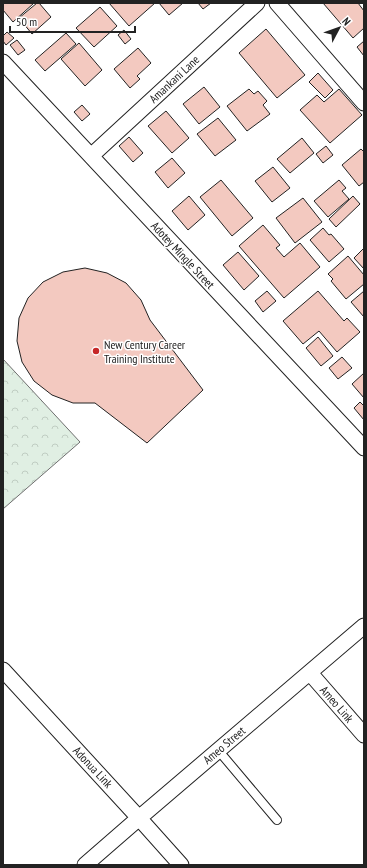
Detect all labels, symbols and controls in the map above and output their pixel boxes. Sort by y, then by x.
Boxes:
scale bar [10,8,135,34]
north arrow [319,8,359,48]
text: 50 m [16,14,37,29]
text: N [339,15,354,28]
street label: Amankani Lane [146,52,202,106]
street label: Adotey Mingle Street [148,218,218,292]
place label: New Century Career Training Institute [104,337,186,366]
marker: New Century Career Training Institute [91,346,101,356]
street label: Ameo Link [317,683,357,726]
street label: Ameo Street [200,722,249,767]
street label: Adonua Link [70,743,116,791]

